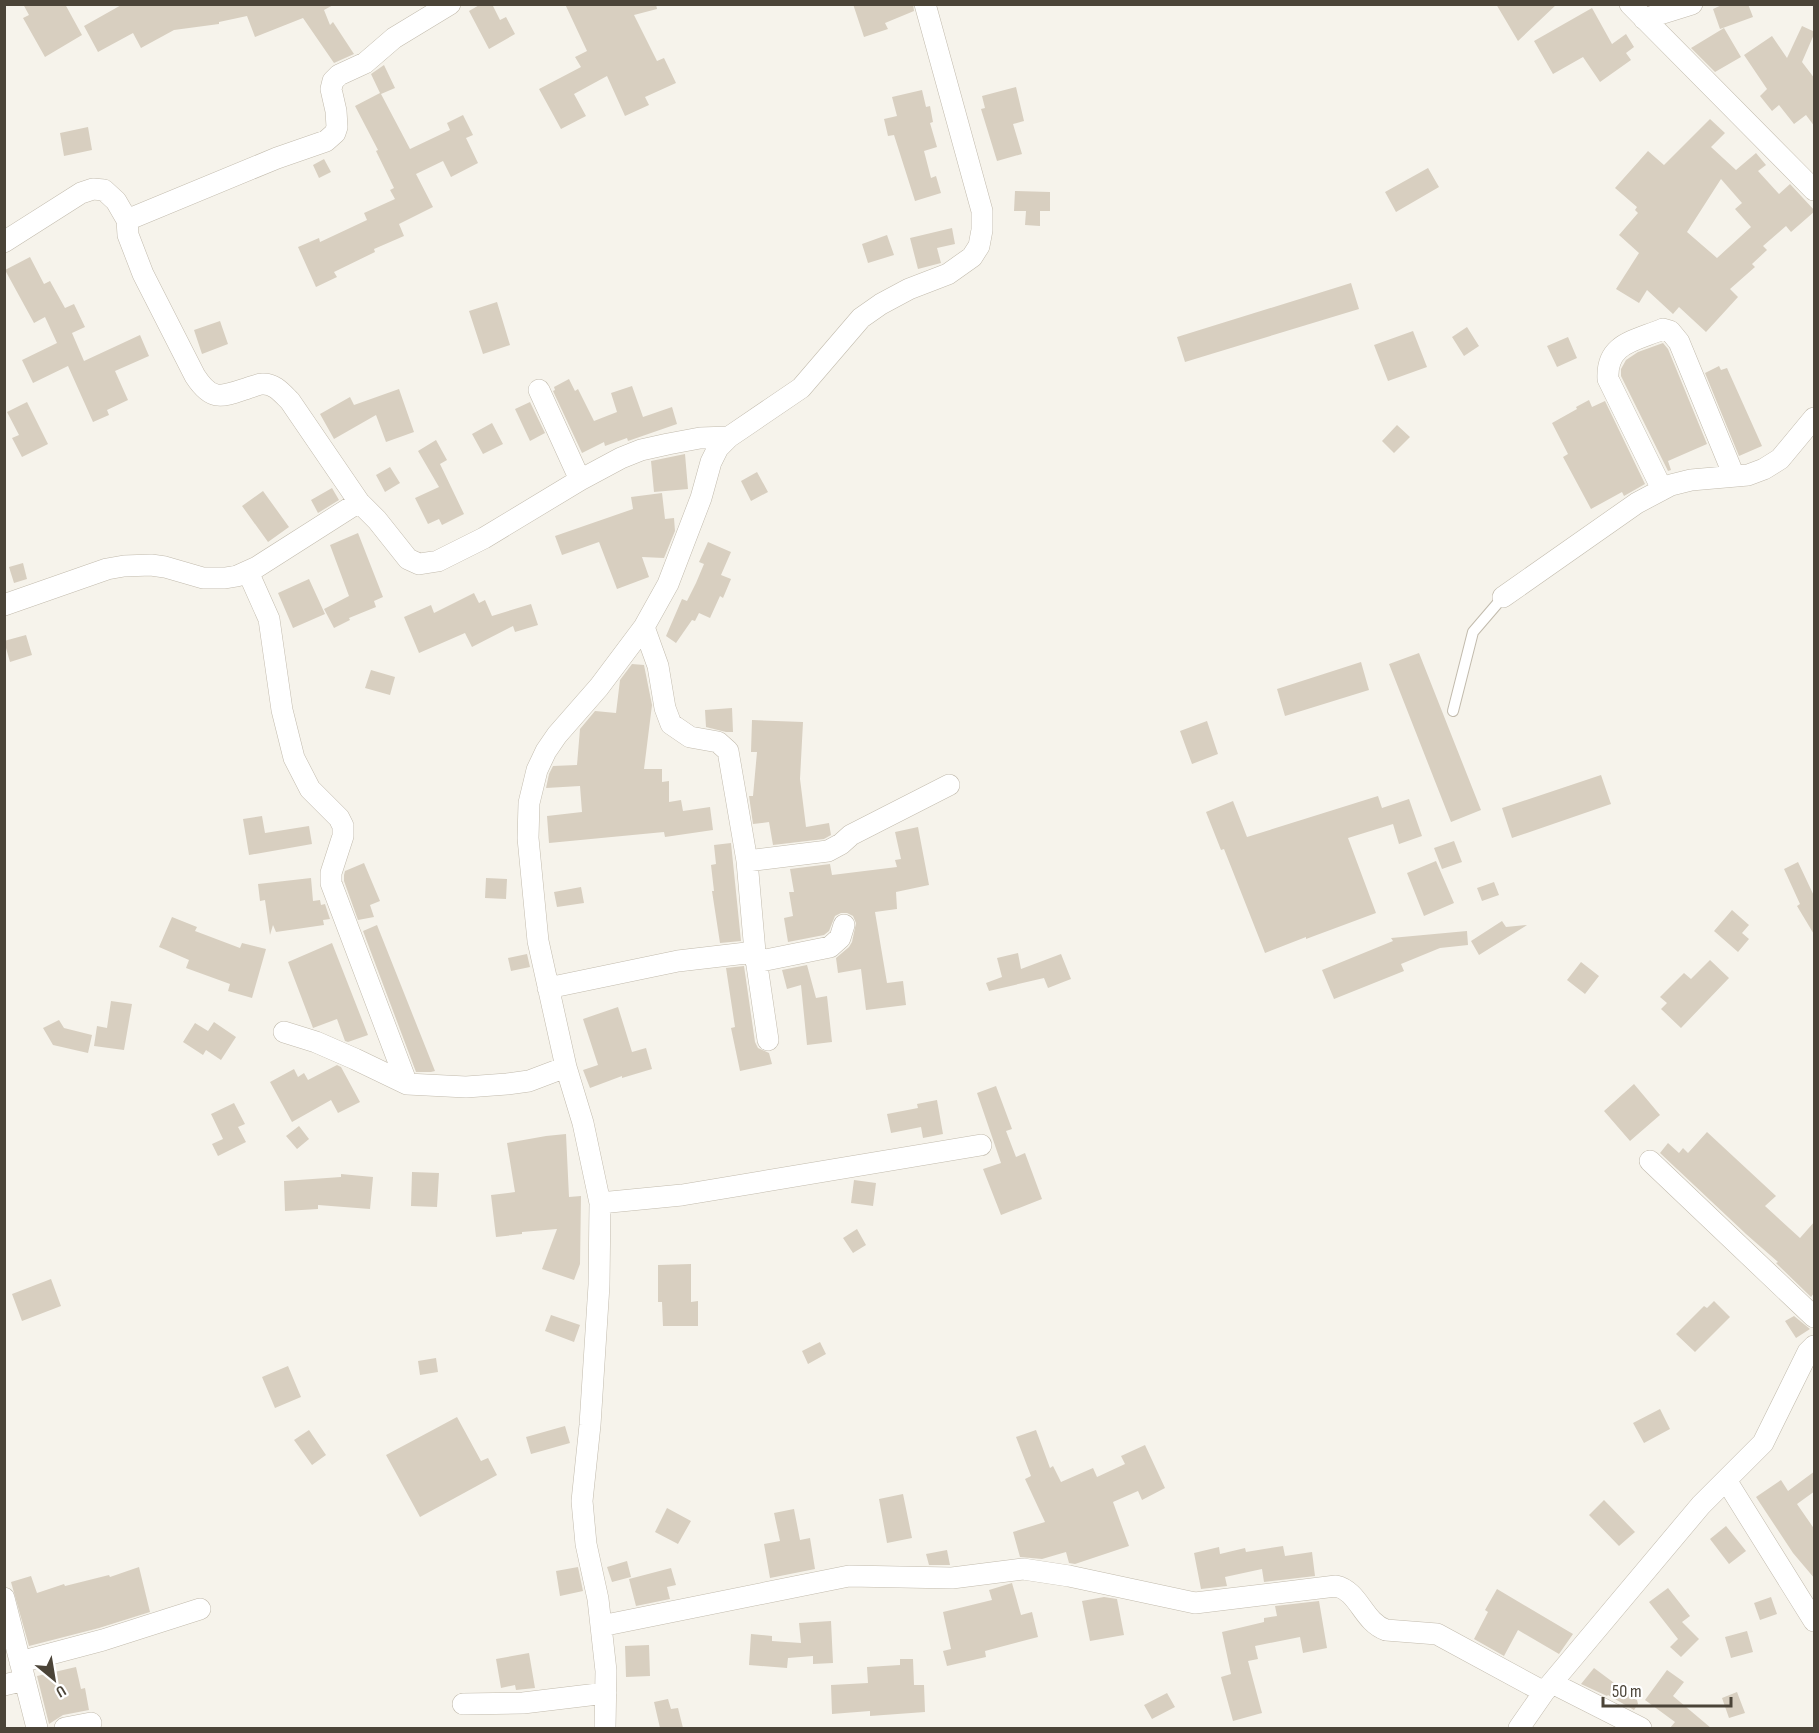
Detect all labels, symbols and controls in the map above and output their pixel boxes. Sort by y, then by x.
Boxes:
north arrow [24,1649,84,1709]
scale bar [1603,1670,1730,1708]
text: U [52,1680,69,1701]
text: 50 m [1612,1681,1642,1702]

